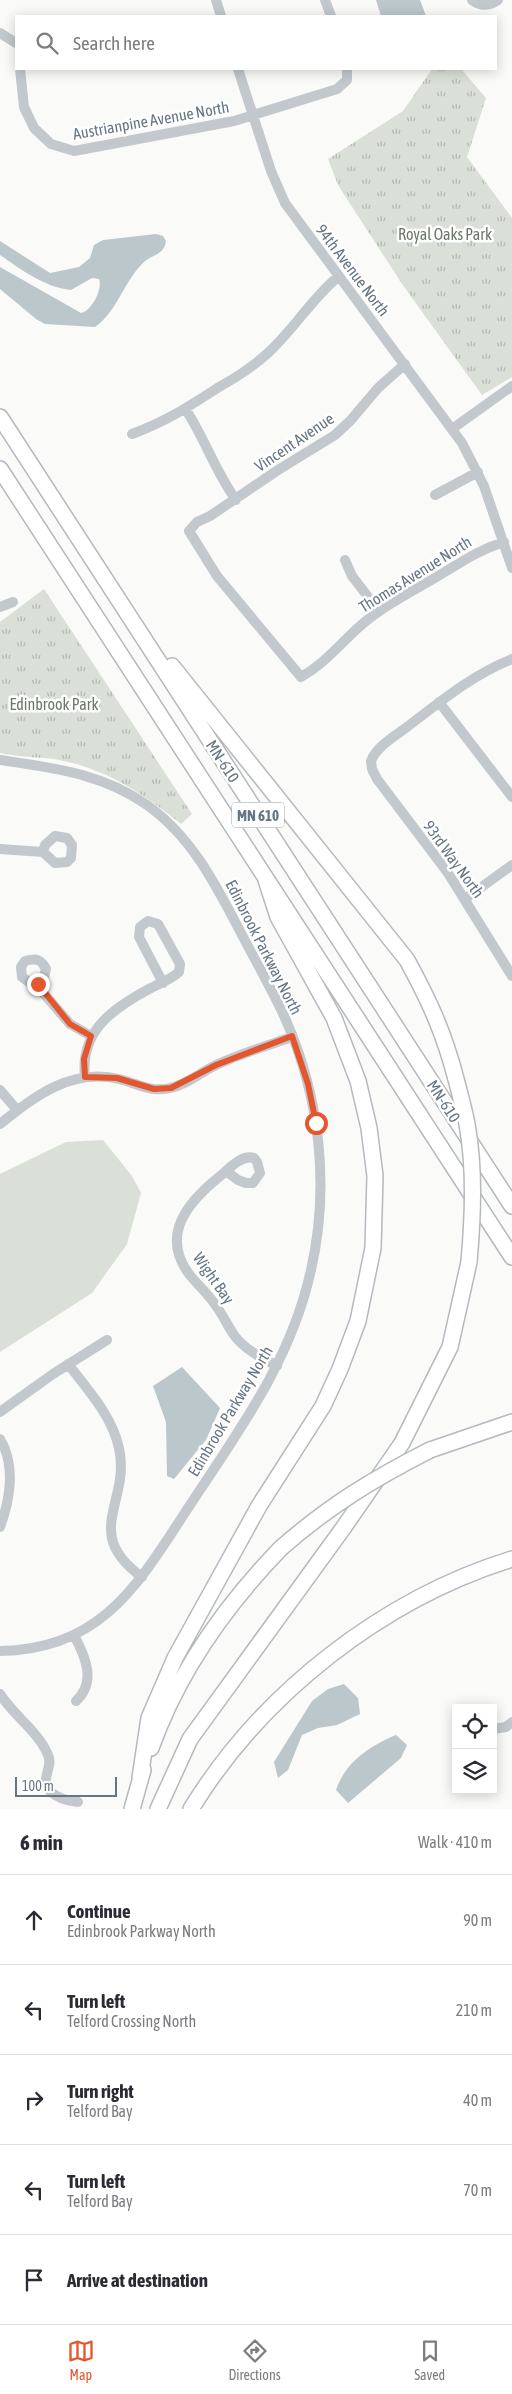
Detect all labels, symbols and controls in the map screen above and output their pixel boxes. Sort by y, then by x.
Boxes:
search box [15,15,497,70]
icon: search [33,29,61,57]
text: Search here [73,32,155,54]
street label: Austrianpine Avenue North [71,97,231,144]
street label: 94th Avenue North [313,221,393,319]
park label: Royal Oaks Park [398,225,492,244]
street label: Vincent Avenue [251,409,337,475]
street label: Thomas Avenue North [355,532,475,616]
park label: Edinbrook Park [9,695,99,713]
street label: MN-610 [203,737,243,785]
road number: MN 610 [232,802,284,828]
street label: 93rd Way North [419,817,488,902]
street label: Edinbrook Parkway North [221,877,306,1018]
route end [27,973,50,996]
street label: MN-610 [424,1077,464,1125]
route start [305,1112,328,1135]
street label: Wight Bay [189,1249,238,1308]
street label: Edinbrook Parkway North [184,1343,277,1480]
map controls [452,1704,497,1794]
button: locate [452,1704,497,1749]
button: layers [452,1749,497,1794]
scale bar [15,1774,118,1797]
text: 100 m [22,1778,54,1794]
text: 6 min [20,1830,63,1854]
text: Walk · 410 m [418,1833,492,1851]
text: Continue [67,1900,131,1922]
icon: ahead [20,1906,48,1934]
text: 90 m [463,1911,492,1929]
text: Edinbrook Parkway North [67,1922,216,1940]
text: Turn left [67,1990,125,2012]
icon: left [20,1996,48,2024]
text: 210 m [456,2001,492,2019]
text: Telford Crossing North [67,2012,196,2030]
text: Turn right [67,2080,134,2102]
icon: right [20,2086,48,2114]
text: 40 m [463,2091,492,2109]
text: Telford Bay [67,2102,133,2120]
text: Turn left [67,2170,125,2192]
icon: left [20,2176,48,2204]
text: 70 m [463,2181,492,2199]
text: Telford Bay [67,2192,133,2210]
icon: arrive [20,2266,48,2294]
text: Arrive at destination [67,2269,208,2291]
tab: Map [67,2337,95,2383]
tab: Directions [228,2337,281,2383]
tab: Saved [414,2337,445,2383]

